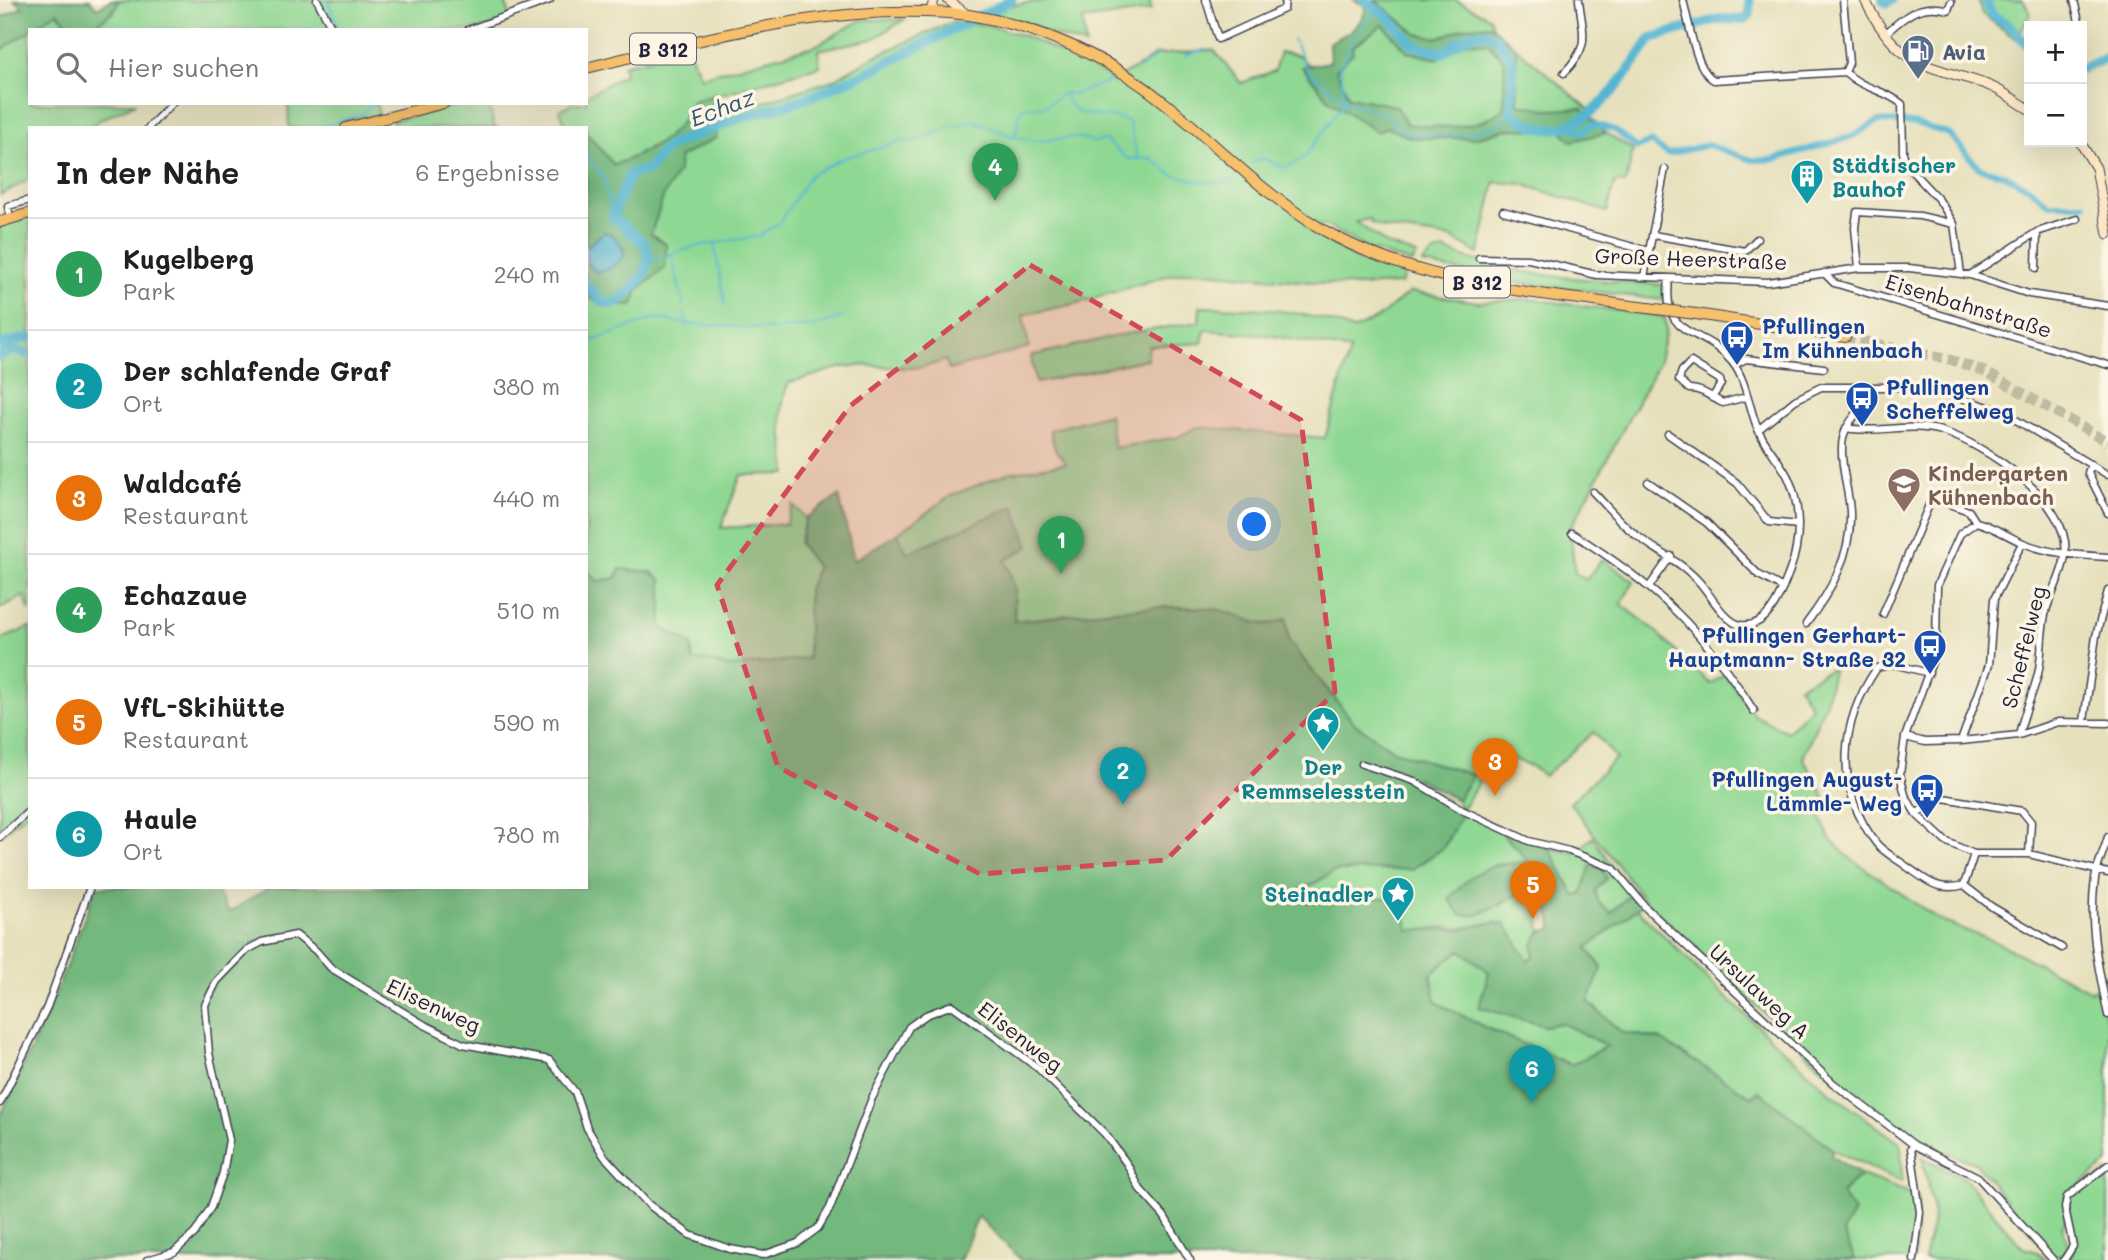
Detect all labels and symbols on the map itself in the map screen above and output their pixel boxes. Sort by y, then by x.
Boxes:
fuel station icon: Avia [1899,32,1937,81]
road number: B 312 [630,34,696,64]
place label: Avia [1942,38,1986,65]
water label: Echaz [685,81,759,133]
pin: 4 [972,143,1018,201]
place label: Städtischer Bauhof [1832,151,1956,202]
building icon: Städtischer Bauhof [1788,157,1826,206]
street label: Große Heerstraße [1594,241,1788,275]
road number: B 312 [1444,266,1510,298]
street label: Eisenbahnstraße [1883,267,2055,343]
place label: Pfullingen Im Kühnenbach [1762,312,1923,363]
bus stop icon: Pfullingen Im Kühnenbach [1718,318,1756,367]
place label: Pfullingen Scheffelweg [1886,373,2014,424]
bus stop icon: Pfullingen Scheffelweg [1843,379,1881,428]
place label: Kindergarten Kühnenbach [1928,459,2068,510]
school or university icon: Kindergarten Kühnenbach [1885,465,1923,514]
your location [1237,507,1271,541]
pin: 1 [1038,516,1084,574]
street label: Scheffelweg [1995,583,2051,711]
place label: Pfullingen Gerhart- Hauptmann- Straße 32 [1668,621,1906,672]
bus stop icon: Pfullingen Gerhart- Hauptmann- Straße 32 [1911,627,1949,676]
place icon: Der Remmselesstein [1304,704,1342,753]
pin: 3 [1472,738,1518,796]
pin: 2 [1100,747,1146,805]
place label: Der Remmselesstein [1241,753,1405,804]
place label: Pfullingen August- Lämmle- Weg [1712,765,1902,816]
bus stop icon: Pfullingen August- Lämmle- Weg [1908,771,1946,820]
pin: 5 [1510,861,1556,919]
place icon: Steinadler [1379,874,1417,923]
place label: Steinadler [1265,880,1374,907]
street label: Ursulaweg A [1704,938,1816,1044]
street label: Elisenweg [383,972,485,1038]
street label: Elisenweg [973,995,1069,1077]
pin: 6 [1509,1045,1555,1103]

